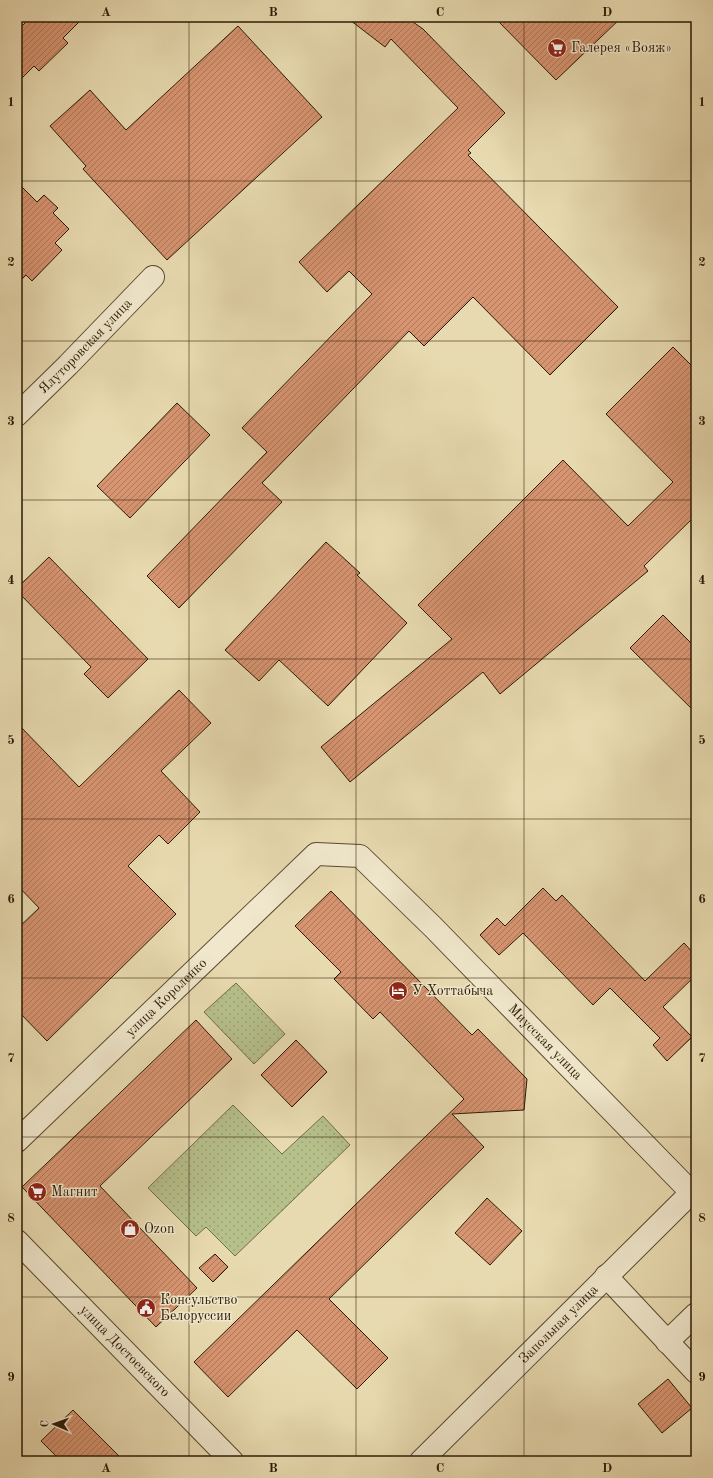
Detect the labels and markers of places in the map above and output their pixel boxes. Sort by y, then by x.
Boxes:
supermarket icon: Галерея «Вояж» [546,37,568,59]
place label: Галерея «Вояж» [571,41,672,55]
hotel icon: У Хоттабыча [387,980,409,1002]
place label: У Хоттабыча [412,984,493,998]
supermarket icon: Магнит [26,1181,48,1203]
place label: Магнит [51,1185,98,1199]
shop icon: Ozon [119,1218,141,1240]
place label: Ozon [144,1222,175,1236]
place label: Консульство Белоруссии [160,1293,238,1323]
public building icon: Консульство Белоруссии [135,1297,157,1319]

